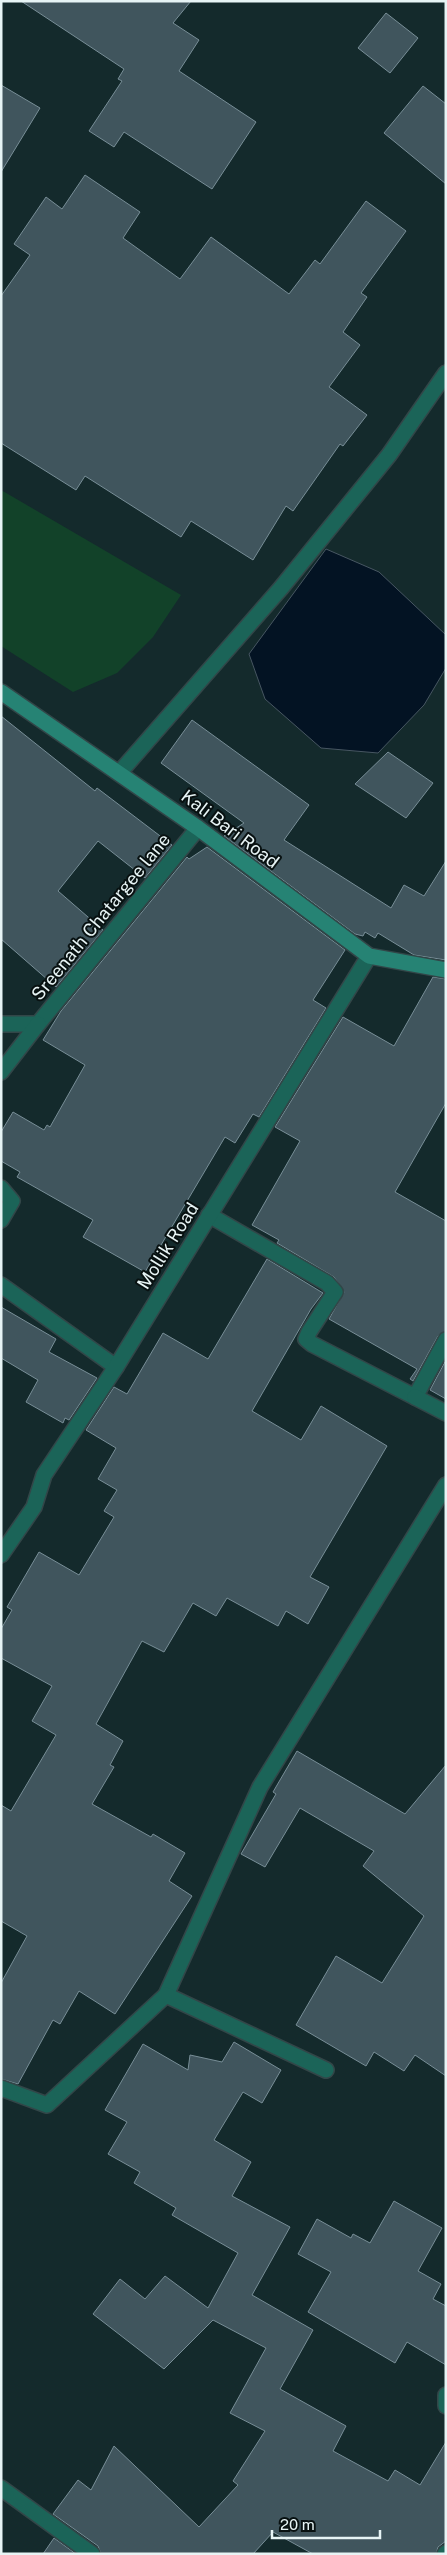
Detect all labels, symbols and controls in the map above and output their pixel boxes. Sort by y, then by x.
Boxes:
street label: Kali Bari Road [177,785,283,872]
street label: Sreenath Chatargee lane [27,829,174,1004]
street label: Mollik Road [133,1199,203,1293]
scale bar [272,2508,380,2540]
text: 20 m [280,2516,315,2533]

